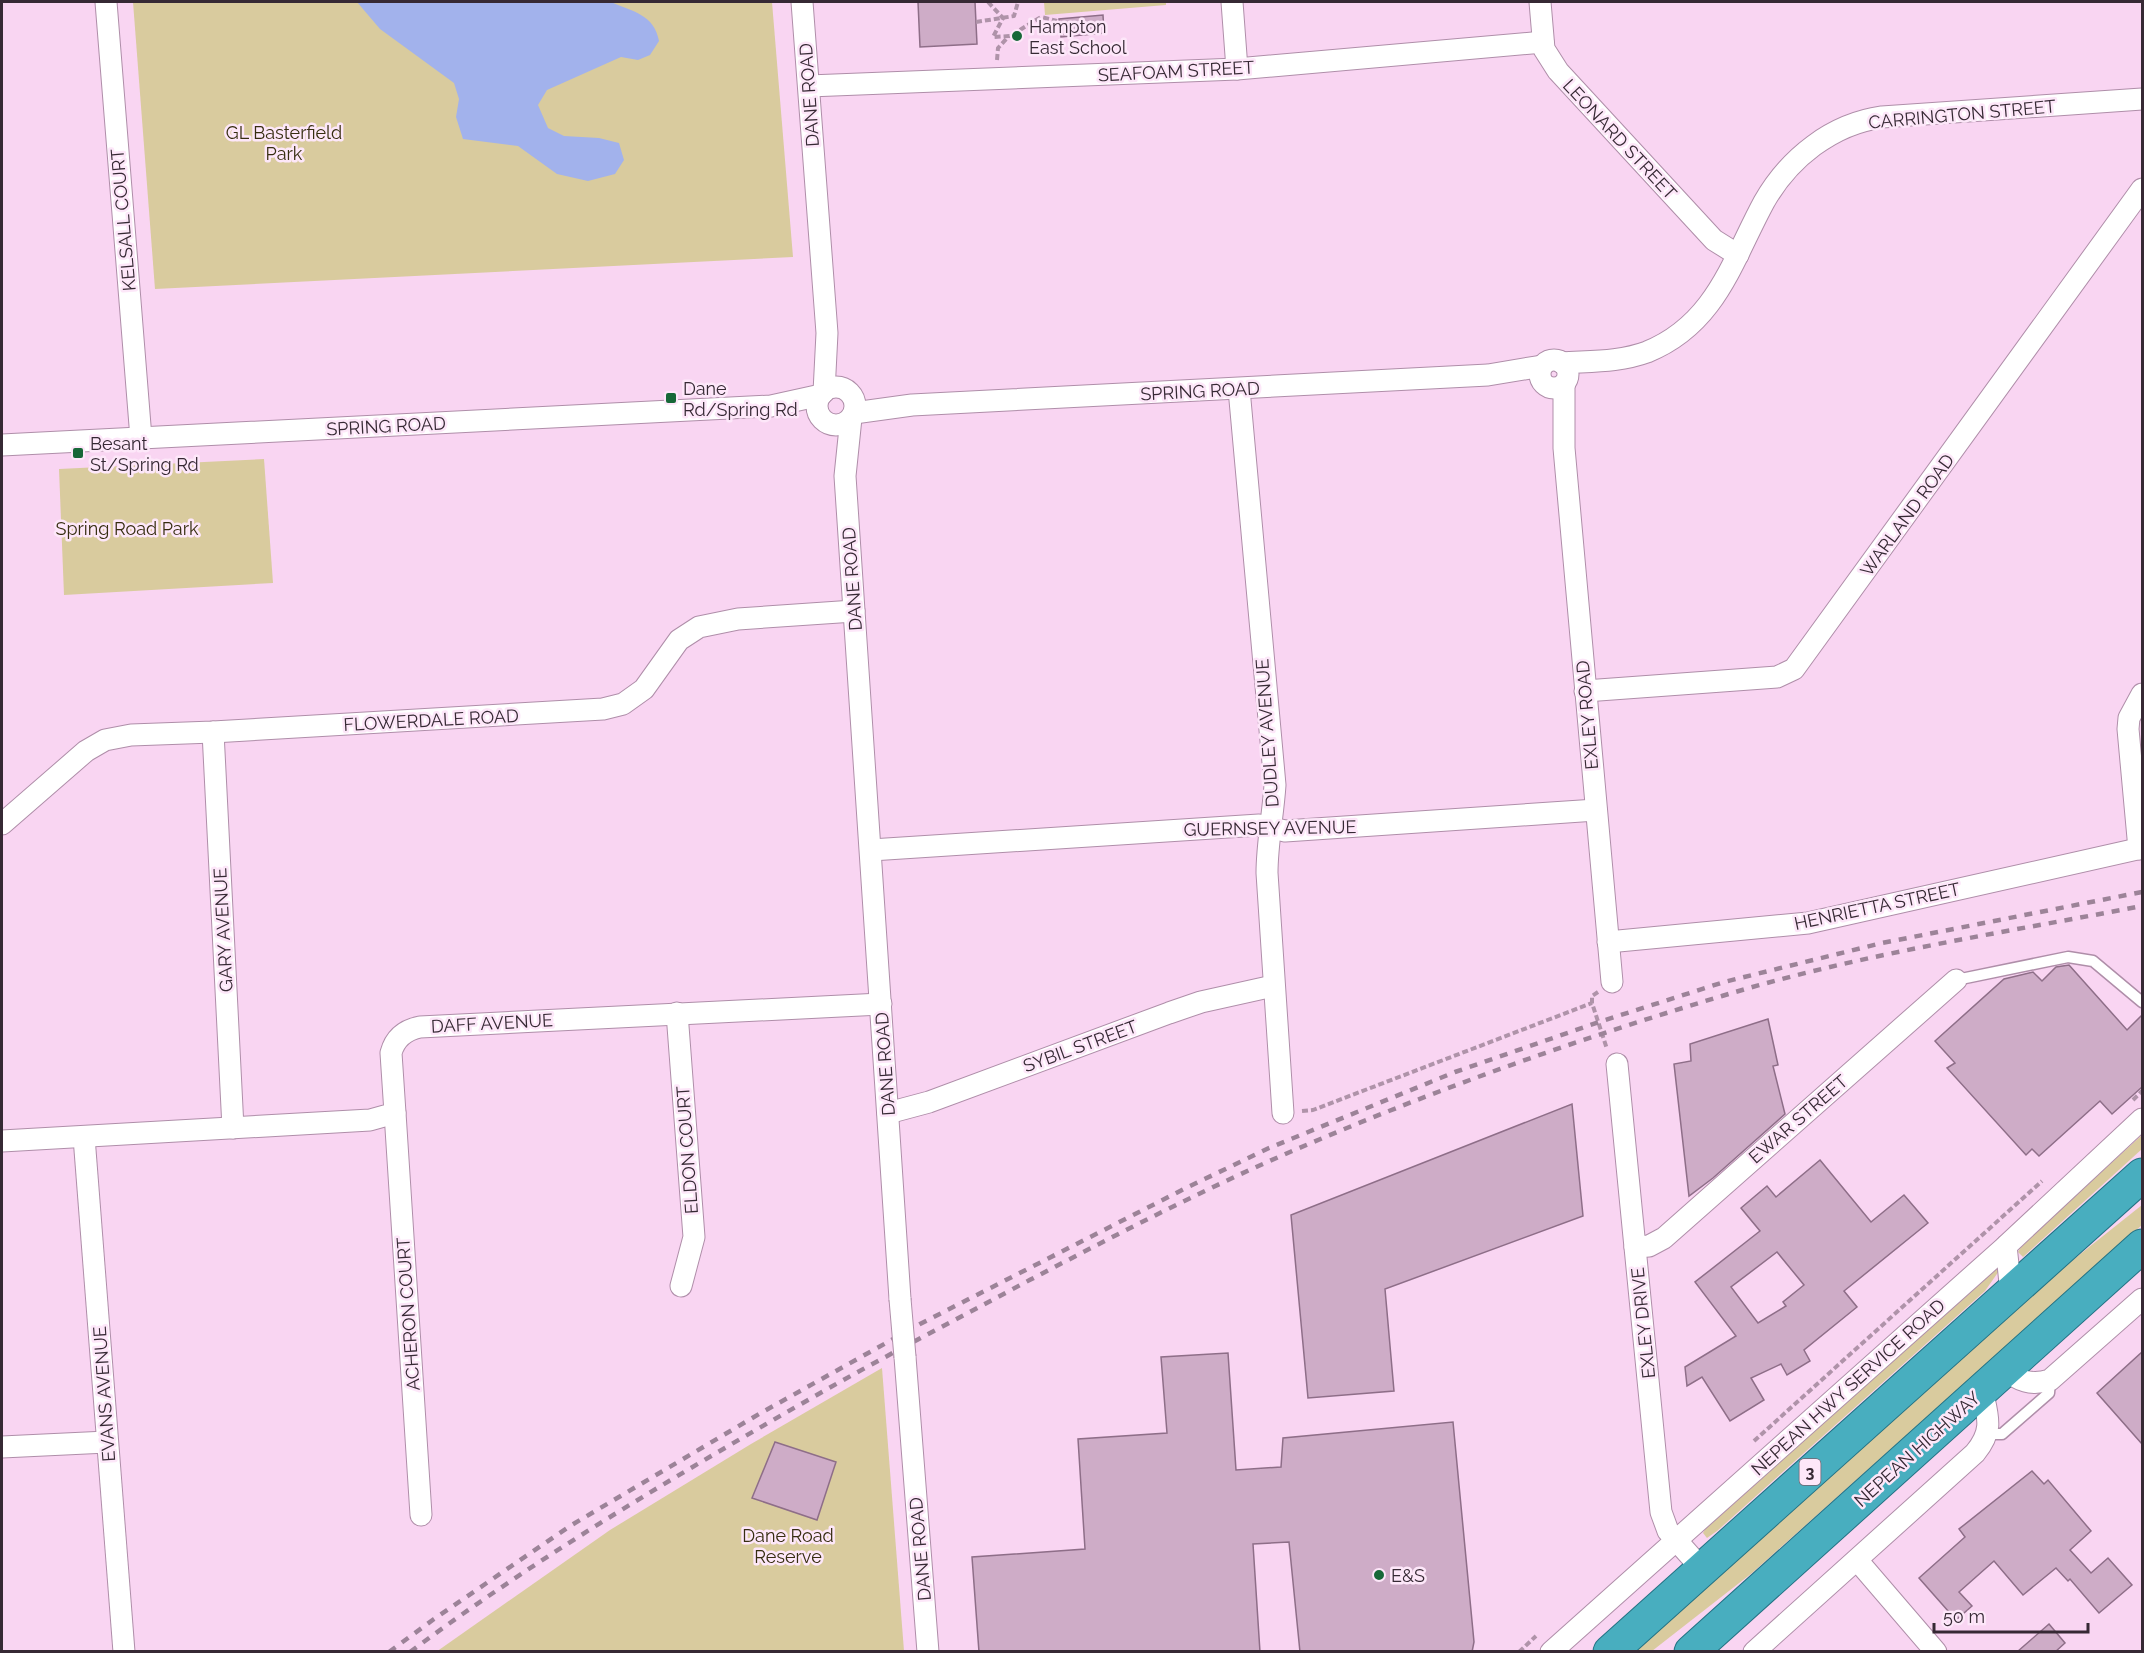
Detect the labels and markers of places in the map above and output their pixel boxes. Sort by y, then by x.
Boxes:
place label: Hampton East School [1029,16,1127,58]
marker: Hampton East School [1010,29,1024,43]
place label: Dane Rd/Spring Rd [683,378,798,420]
marker: Dane Rd/Spring Rd [664,391,678,405]
place label: Besant St/Spring Rd [90,433,199,475]
marker: Besant St/Spring Rd [71,446,85,460]
place label: E&S [1391,1565,1425,1586]
marker: E&S [1372,1568,1386,1582]

